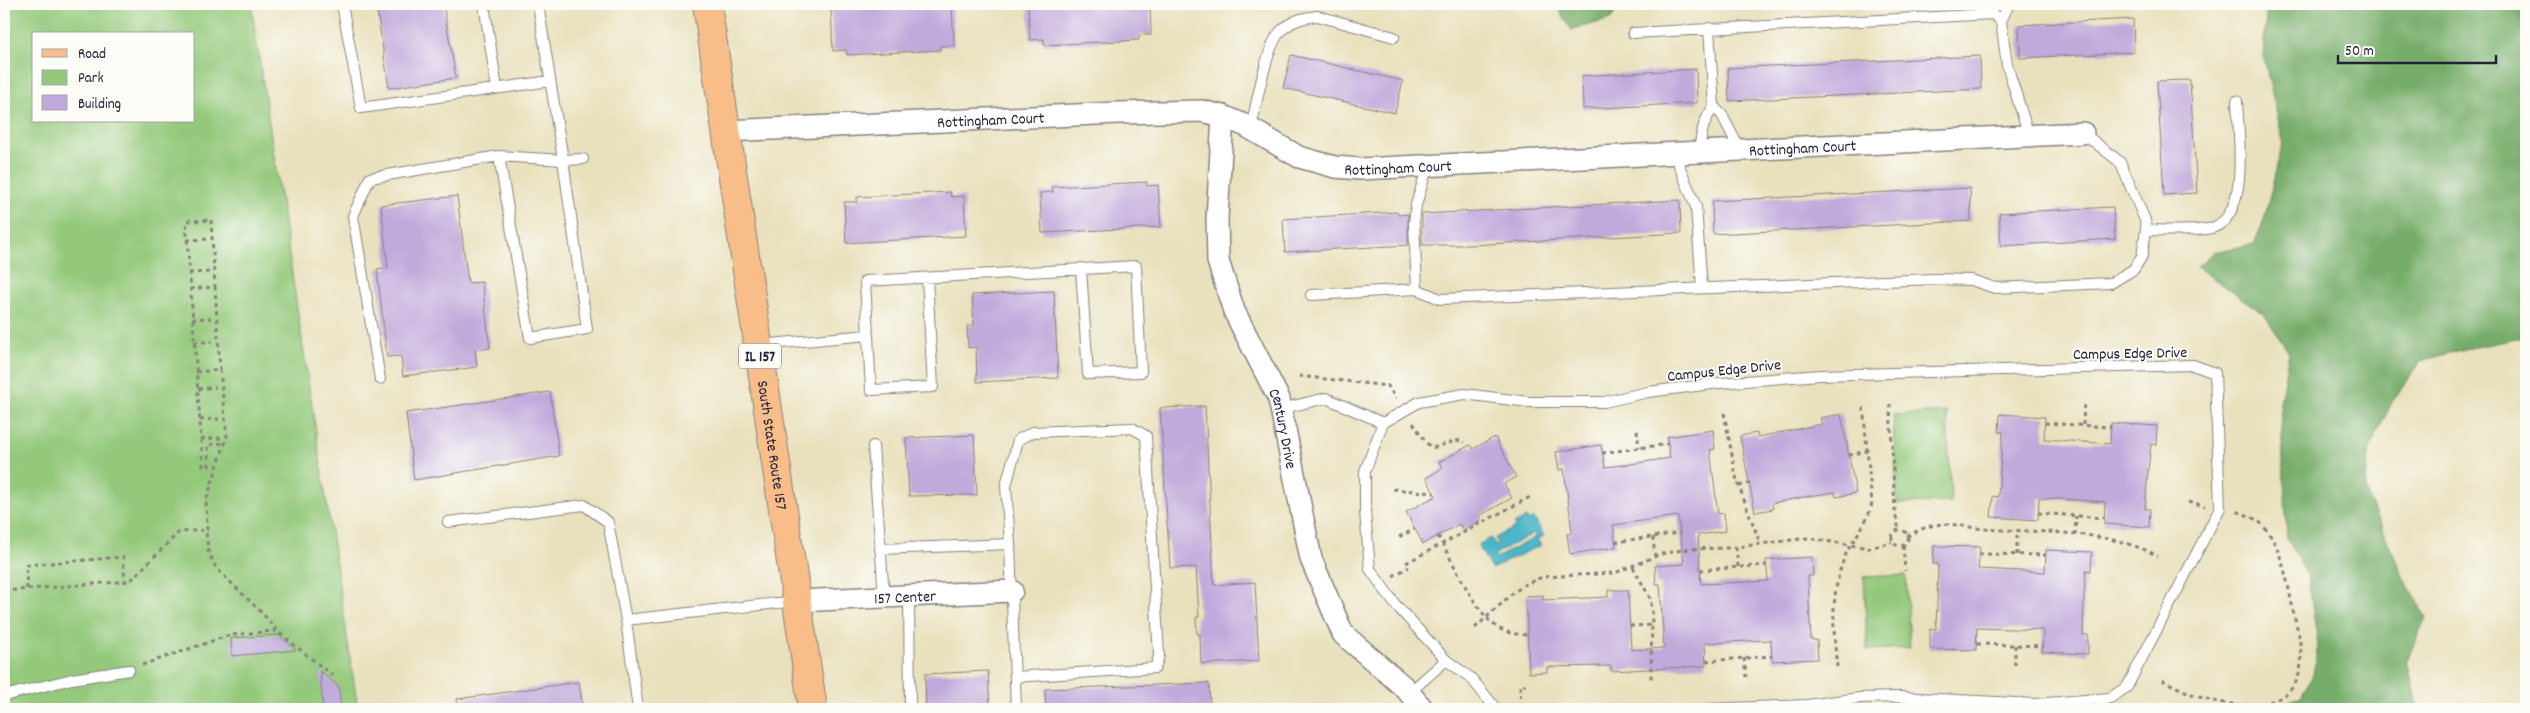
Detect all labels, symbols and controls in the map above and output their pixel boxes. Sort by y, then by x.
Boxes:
legend [32,32,195,122]
scale bar [2338,32,2495,64]
text: 50 m [2345,41,2374,63]
text: Road [78,44,106,66]
text: Park [78,68,104,90]
text: Building [78,94,121,116]
street label: Rottingham Court [937,107,1045,135]
street label: Rottingham Court [1748,135,1857,164]
street label: Rottingham Court [1343,155,1452,183]
street label: Campus Edge Drive [2073,342,2187,367]
road number: IL 157 [739,344,781,368]
street label: Campus Edge Drive [1666,354,1782,389]
street label: South State Route 157 [750,379,792,512]
street label: Century Drive [1261,385,1302,471]
street label: 157 Center [873,586,937,611]

